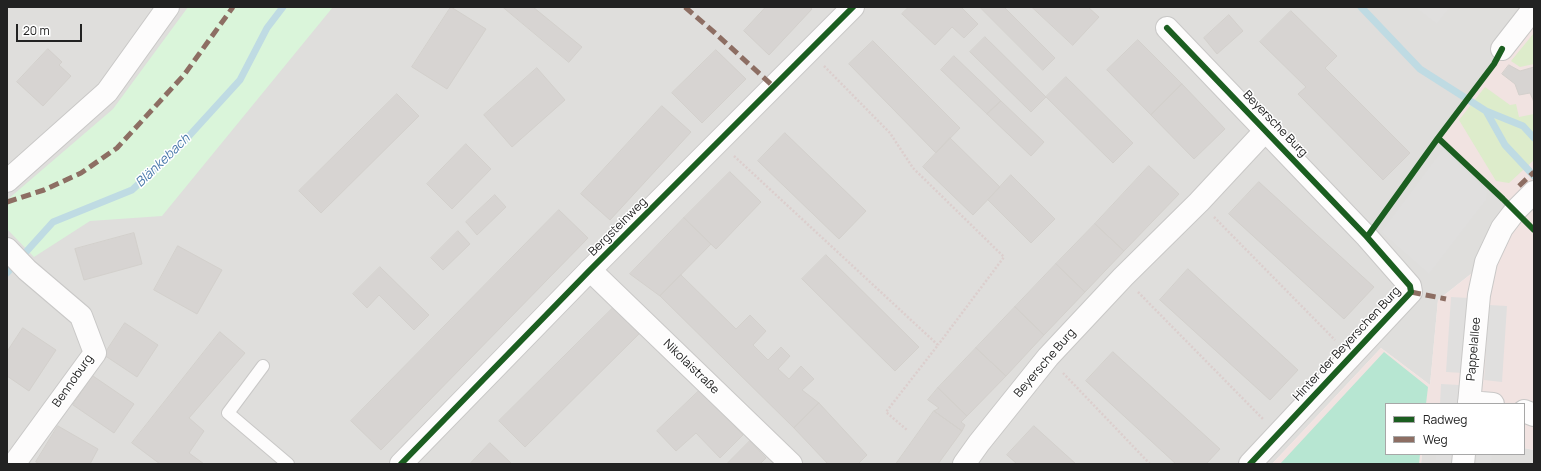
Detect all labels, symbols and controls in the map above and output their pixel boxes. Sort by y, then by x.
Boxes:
scale bar [18,16,84,42]
text: 20 m [23,22,50,39]
street label: Beyersche Burg [1240,88,1310,160]
water label: Blänkebach [133,131,193,191]
street label: Bergsteinweg [586,195,650,259]
street label: Hinter der Beyerschen Burg [1290,284,1404,404]
street label: Pappelallee [1464,317,1484,381]
street label: Beyersche Burg [1011,326,1079,400]
street label: Nikolaistraße [660,337,722,397]
street label: Bennoburg [50,352,96,410]
legend [1385,403,1525,455]
text: Radweg [1423,411,1467,428]
text: Weg [1423,431,1448,448]

